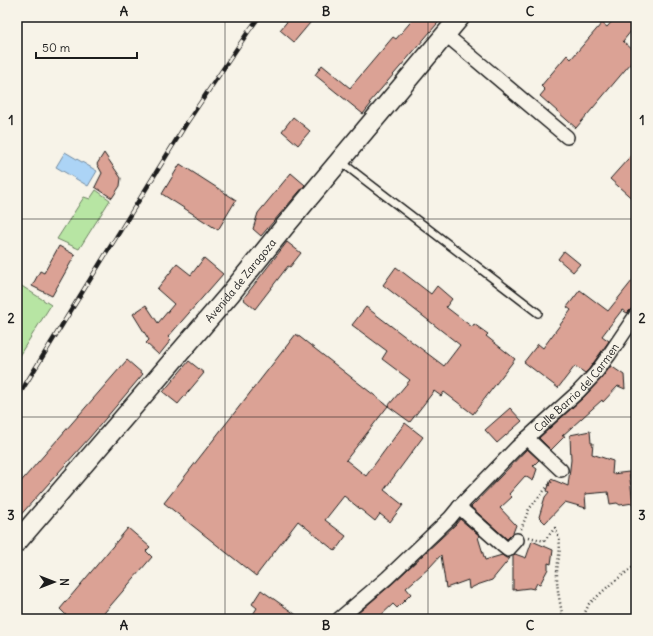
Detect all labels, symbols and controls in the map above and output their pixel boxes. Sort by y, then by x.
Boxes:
text: A [120,3,129,20]
text: B [322,3,331,20]
text: C [526,3,535,20]
scale bar [36,34,137,60]
text: 50 m [42,40,71,55]
text: 1 [8,112,14,129]
text: 1 [639,112,645,129]
street label: Avenida de Zaragoza [202,236,279,325]
text: 2 [7,310,15,327]
text: 2 [638,310,646,327]
street label: Calle Barrio del Carmen [531,341,622,435]
text: 3 [7,507,15,524]
text: 3 [638,507,646,524]
north arrow [34,562,74,602]
text: N [57,578,71,586]
text: A [120,617,129,634]
text: B [322,617,331,634]
text: C [526,617,535,634]

